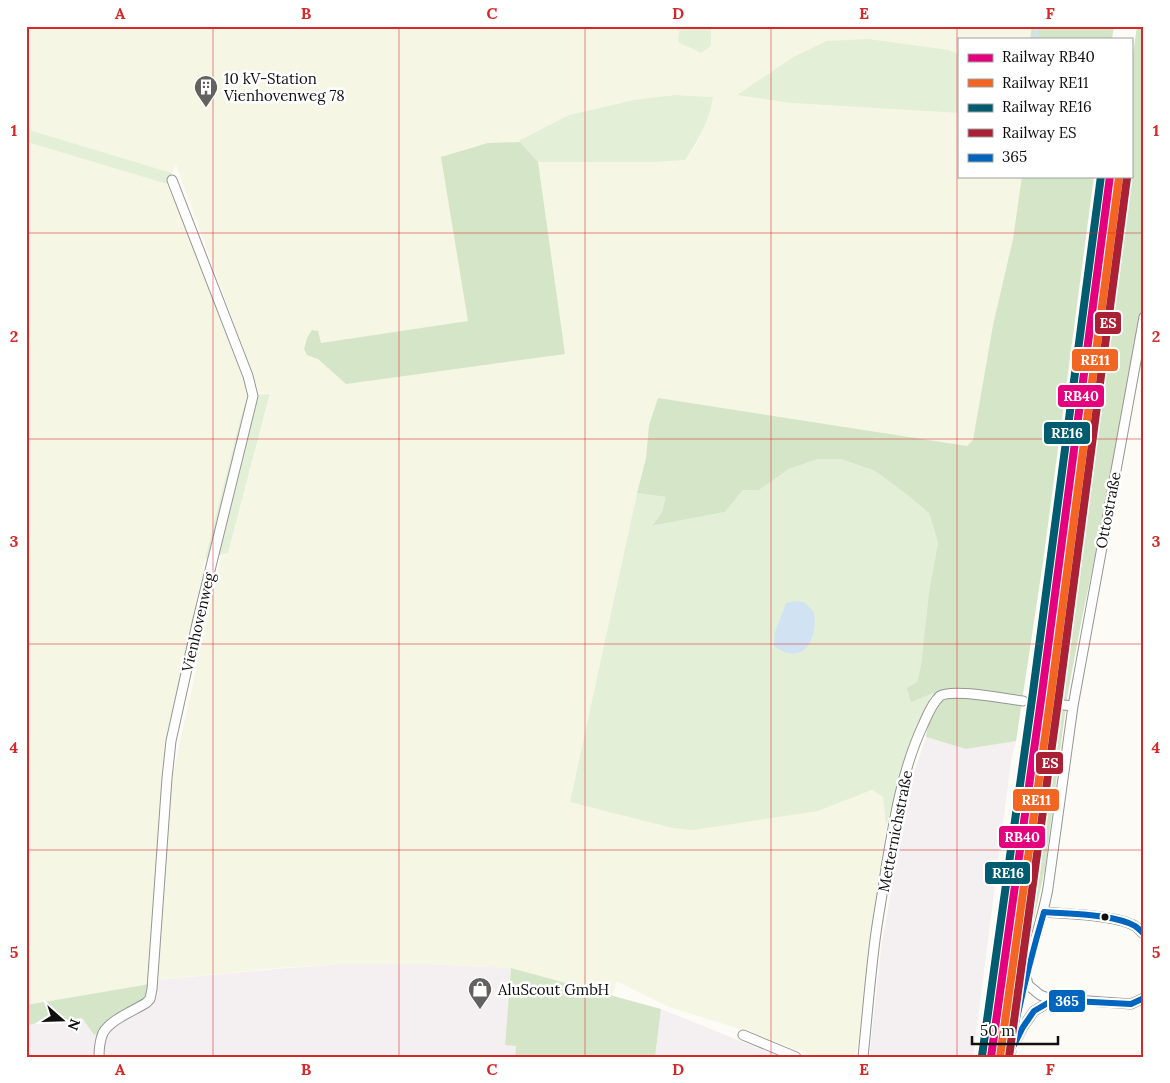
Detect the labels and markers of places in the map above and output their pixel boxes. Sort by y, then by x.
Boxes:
place label: 10 kV-Station Vienhovenweg 78 [223,69,345,105]
building icon: 10 kV-Station Vienhovenweg 78 [193,74,219,108]
unlabelled marker [1100,912,1110,922]
shop icon: AluScout GmbH [467,976,493,1010]
place label: AluScout GmbH [497,980,609,999]

